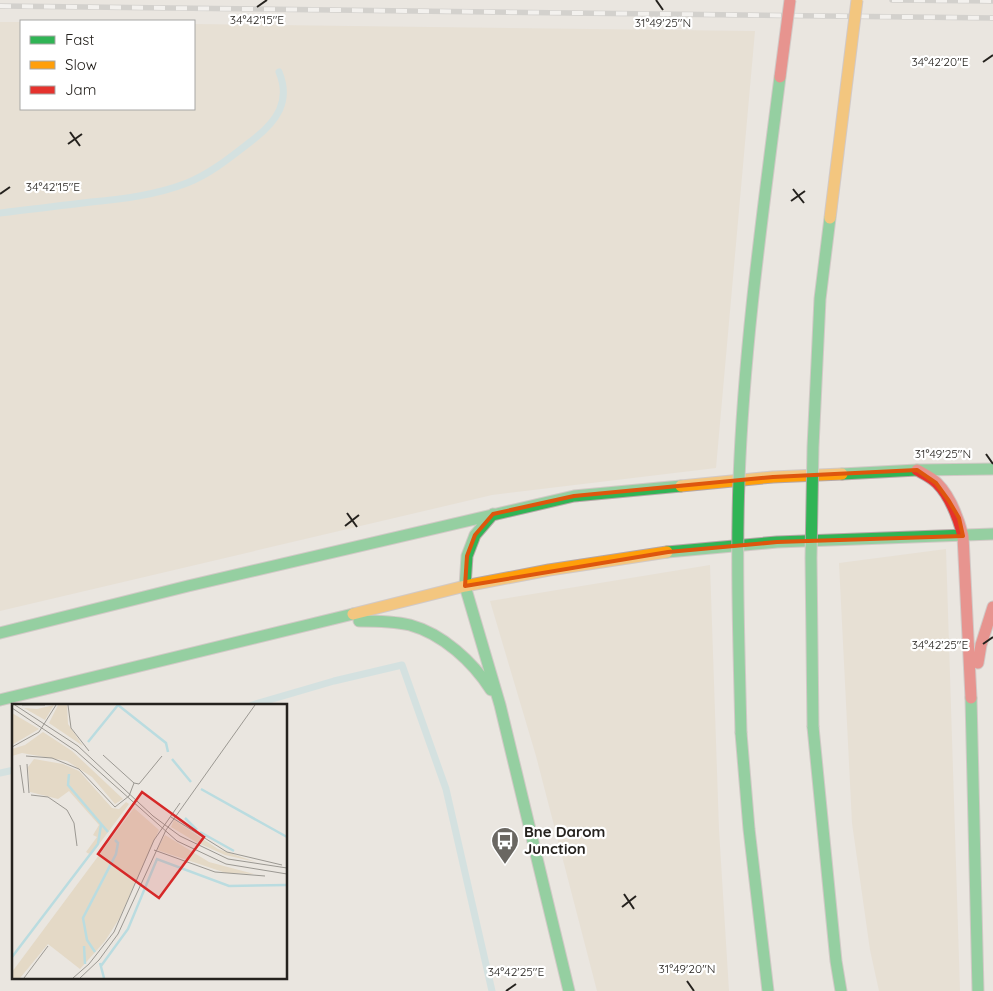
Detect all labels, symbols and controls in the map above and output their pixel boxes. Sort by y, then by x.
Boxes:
text: 34°42'15"E [230,12,284,27]
text: 31°49'25"N [635,15,691,30]
legend [20,20,195,110]
text: Fast [65,30,94,49]
text: 34°42'20"E [911,54,969,69]
text: Slow [65,55,97,74]
text: Jam [65,80,96,99]
text: 34°42'15"E [26,179,80,194]
text: 31°49'25"N [915,446,971,461]
text: 34°42'25"E [912,637,968,652]
inset map [12,704,288,978]
place label: Bne Darom Junction [524,822,605,858]
bus stop icon: Bne Darom Junction [490,826,520,865]
text: 31°49'20"N [659,961,715,976]
text: 34°42'25"E [488,964,544,979]

